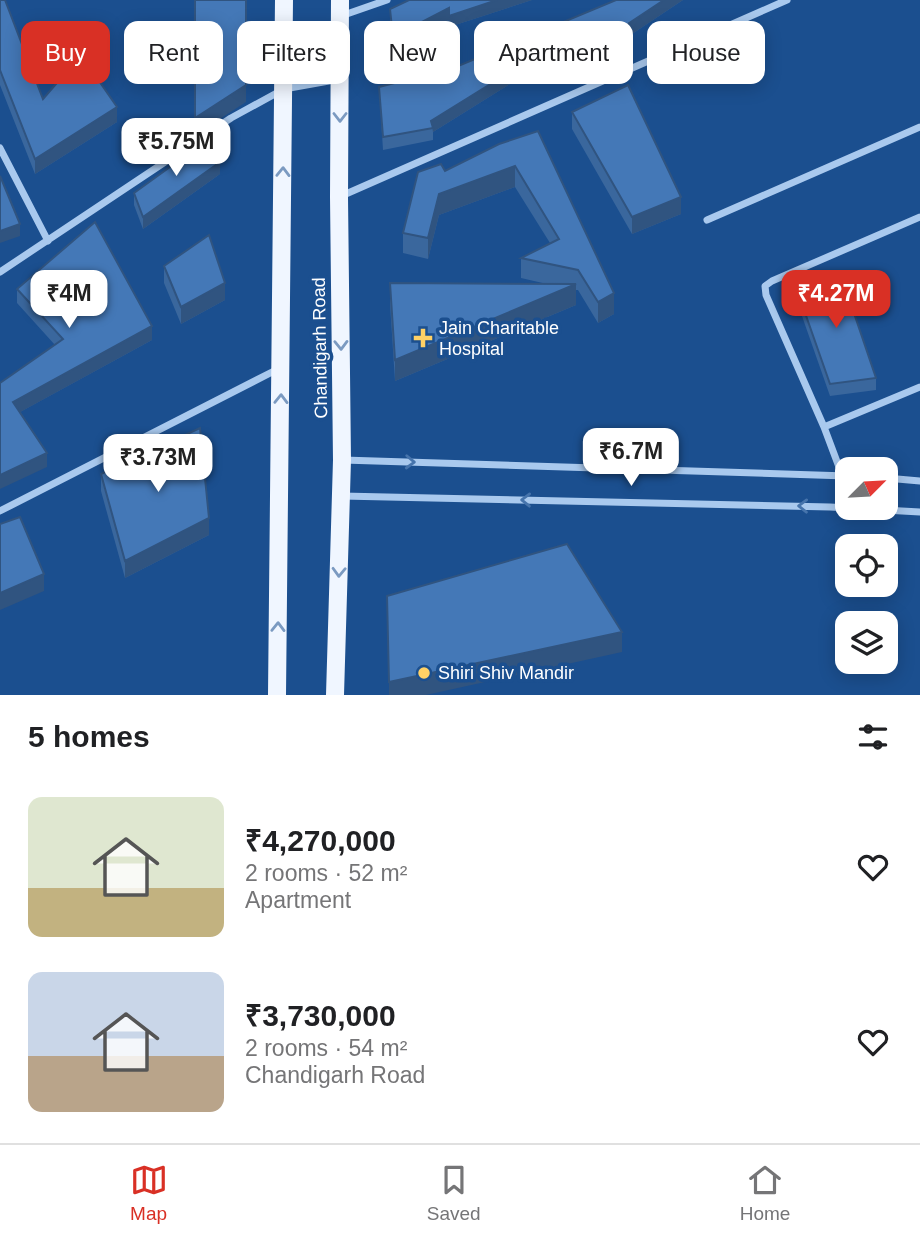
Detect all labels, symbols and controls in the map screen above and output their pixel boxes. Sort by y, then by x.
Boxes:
chip: Buy [21,21,110,84]
chip: Rent [124,21,223,84]
chip: Filters [237,21,350,84]
chip: New [364,21,460,84]
chip: Apartment [474,21,633,84]
chip: House [647,21,765,84]
one-way arrow [332,112,348,123]
pin: ₹5.75M [119,118,233,178]
text: ₹5.75M [137,128,215,154]
one-way arrow [275,166,291,177]
pin: ₹4M [35,270,103,330]
pin: ₹4.27M [779,270,893,330]
street label: Chandigarh Road [309,277,331,419]
text: ₹4M [46,280,92,306]
text: ₹4.27M [797,280,875,306]
place label: Jain Charitable Hospital [439,318,559,359]
marker: Jain Charitable Hospital [413,328,433,348]
one-way arrow [333,340,349,350]
one-way arrow [273,394,289,404]
pin: ₹6.7M [582,428,680,488]
pin: ₹3.73M [101,434,215,494]
text: ₹6.7M [599,438,663,464]
text: ₹3.73M [119,444,197,470]
one-way arrow [405,454,416,469]
north arrow [835,457,898,520]
map controls [835,457,898,674]
one-way arrow [521,492,531,508]
one-way arrow [797,498,808,514]
button: locate [835,534,898,597]
one-way arrow [331,567,347,578]
button: layers [835,611,898,674]
one-way arrow [270,621,286,632]
place label: Shiri Shiv Mandir [438,663,574,683]
marker: Shiri Shiv Mandir [416,665,432,681]
icon: filters [854,718,892,756]
text: 5 homes [28,720,150,753]
text: ₹4,270,000 [245,824,396,857]
icon: home [84,825,168,909]
icon: heart [854,848,892,886]
text: 2 rooms · 52 m² [245,860,407,886]
text: Apartment [245,887,351,913]
text: ₹3,730,000 [245,999,396,1032]
icon: home [84,1000,168,1084]
icon: heart [854,1023,892,1061]
text: 2 rooms · 54 m² [245,1035,407,1061]
text: Chandigarh Road [245,1062,425,1088]
tab: Map [130,1161,168,1225]
tab: Saved [427,1161,481,1225]
tab: Home [740,1161,790,1225]

